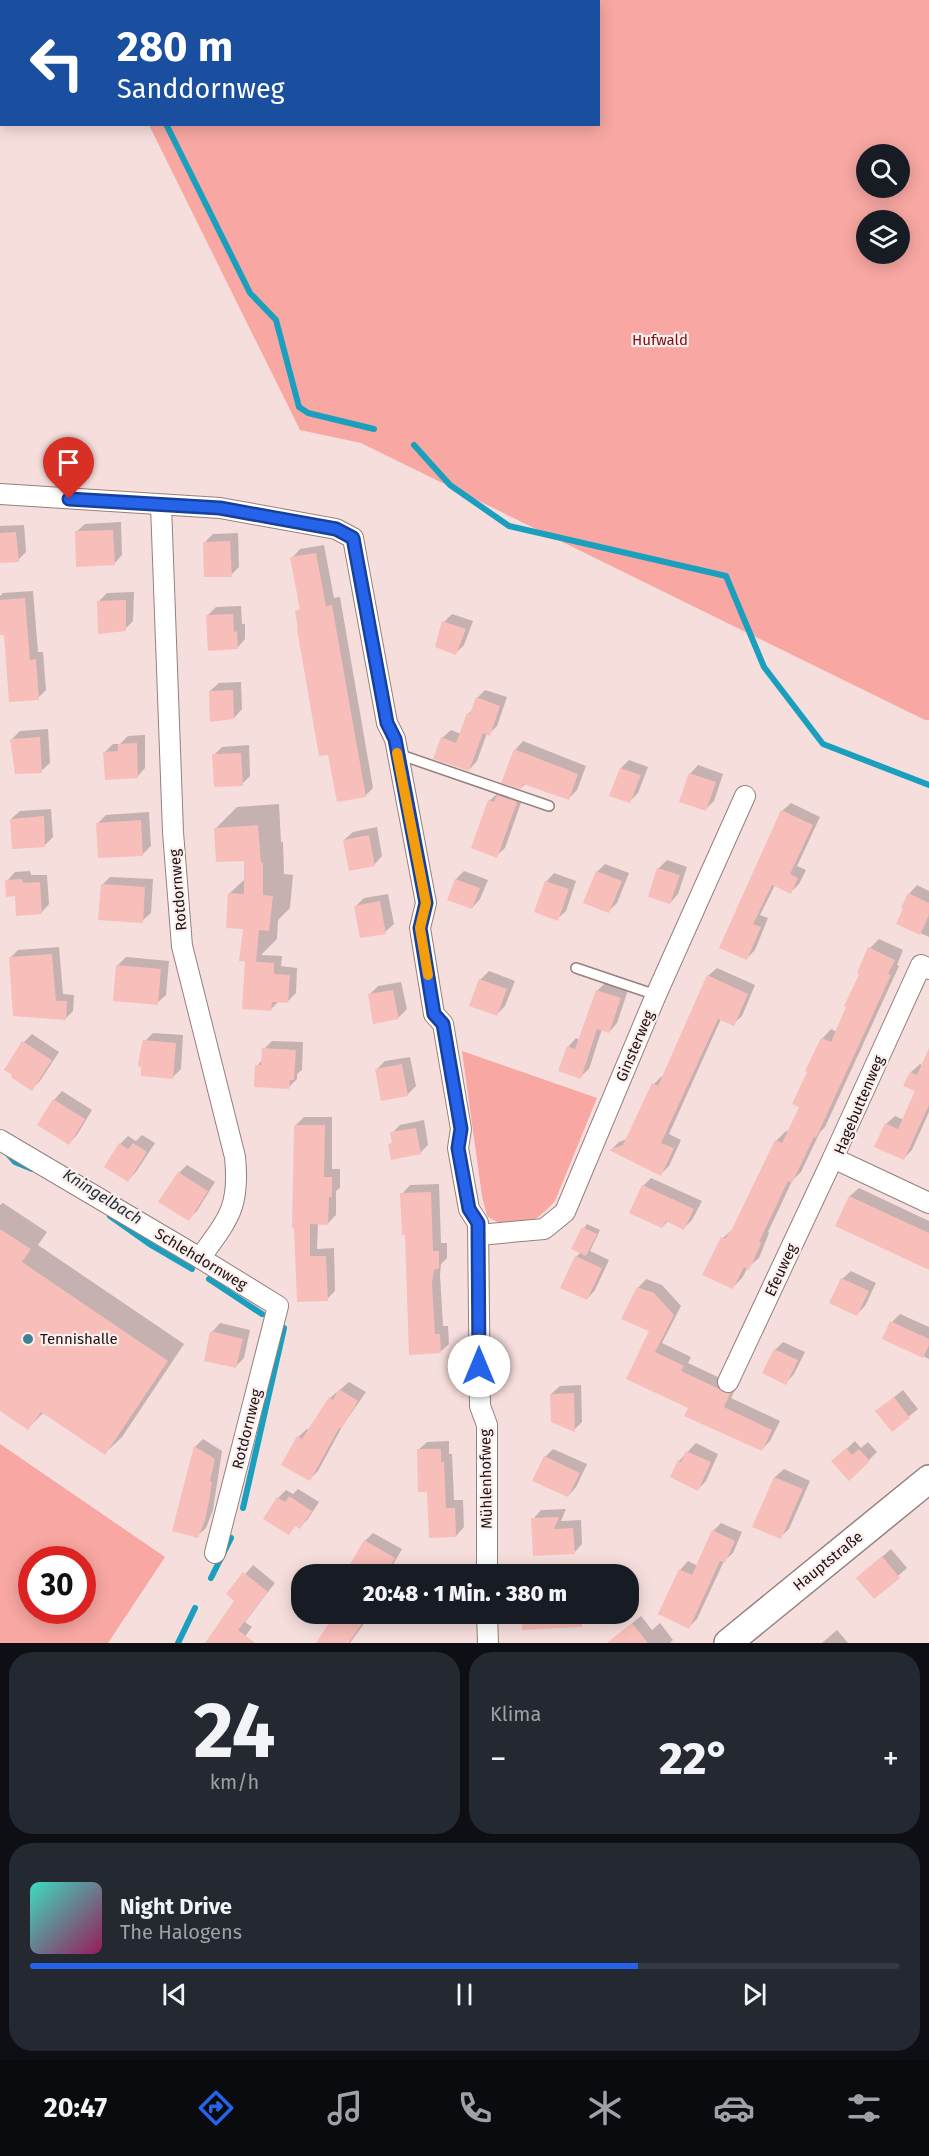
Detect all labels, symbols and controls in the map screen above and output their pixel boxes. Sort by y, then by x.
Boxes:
text: 280 m [117,22,233,72]
icon: left [18,24,96,102]
text: Sanddornweg [117,73,285,105]
map controls [856,144,910,264]
button: search [856,144,910,198]
button: layers [856,210,910,264]
park label: Hufwald [632,331,688,349]
pin [43,437,94,499]
icon: arrive [52,446,85,479]
street label: Rotdornweg [165,848,191,932]
street label: Ginsterweg [612,1008,658,1084]
street label: Hagebuttenweg [830,1053,888,1157]
water label: Kningelbach [60,1165,146,1228]
street label: Schlehdornweg [152,1224,251,1294]
street label: Efeuweg [761,1241,801,1299]
place label: Tennishalle [40,1330,118,1348]
marker: Tennishalle [21,1332,35,1346]
position arrow [447,1334,511,1398]
street label: Rotdornweg [228,1387,266,1471]
street label: Mühlenhofweg [476,1429,496,1529]
street label: Hauptstraße [790,1527,866,1595]
speed limit sign: 30 [18,1546,96,1624]
text: 20:48 · 1 Min. · 380 m [363,1580,567,1607]
text: 24 [193,1684,276,1778]
text: Klima [490,1702,541,1726]
text: 22° [659,1732,730,1786]
text: − [490,1739,507,1779]
text: + [883,1739,899,1779]
text: km/h [210,1770,259,1794]
text: Night Drive [120,1893,232,1920]
text: The Halogens [120,1920,242,1944]
icon: previous [158,1978,191,2011]
icon: pause [448,1978,481,2011]
icon: next [738,1978,771,2011]
icon: directions [195,2087,237,2129]
icon: music [324,2087,366,2129]
icon: phone [454,2087,496,2129]
icon: climate [584,2087,626,2129]
icon: car [713,2087,755,2129]
icon: filters [843,2087,885,2129]
text: 20:47 [44,2092,107,2124]

